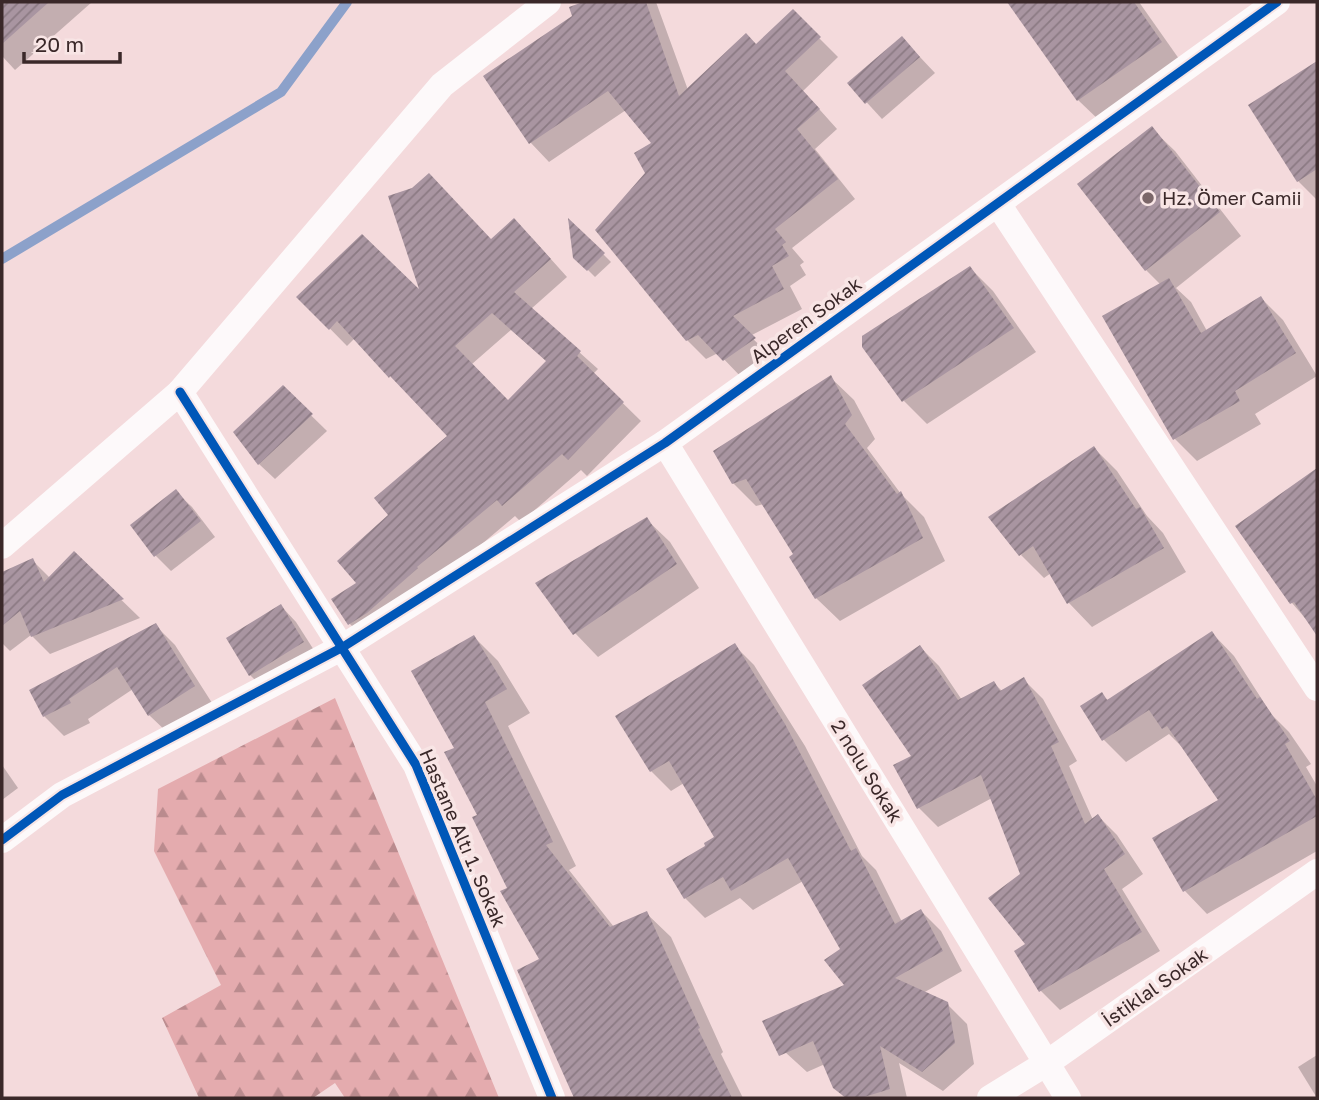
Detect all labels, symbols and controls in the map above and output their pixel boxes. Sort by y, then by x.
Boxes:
scale bar [24,21,121,65]
text: 20 m [35,31,84,57]
place label: Hz. Ömer Camii [1162,186,1302,209]
marker: Hz. Ömer Camii [1140,190,1156,206]
street label: Alperen Sokak [746,272,866,368]
street label: 2 nolu Sokak [827,715,908,827]
street label: Hastane Altı 1. Sokak [415,745,512,931]
street label: İstiklal Sokak [1098,942,1212,1031]

